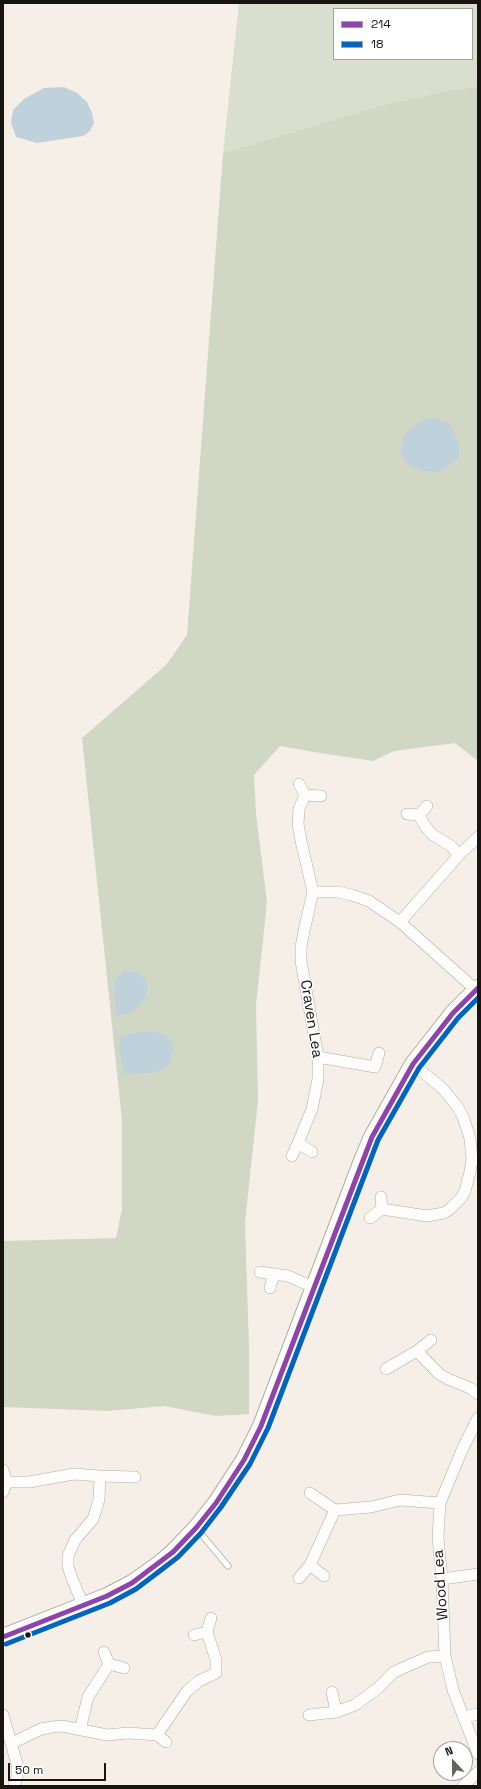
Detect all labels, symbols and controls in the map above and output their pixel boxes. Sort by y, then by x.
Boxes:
legend [333,8,473,60]
text: 214 [371,16,391,32]
text: 18 [371,36,384,52]
street label: Craven Lea [296,979,326,1059]
street label: Wood Lea [430,1549,452,1621]
unlabelled marker [23,1630,33,1640]
north arrow [433,1741,473,1781]
text: N [443,1743,455,1759]
scale bar [10,1755,108,1781]
text: 50 m [15,1762,43,1778]

